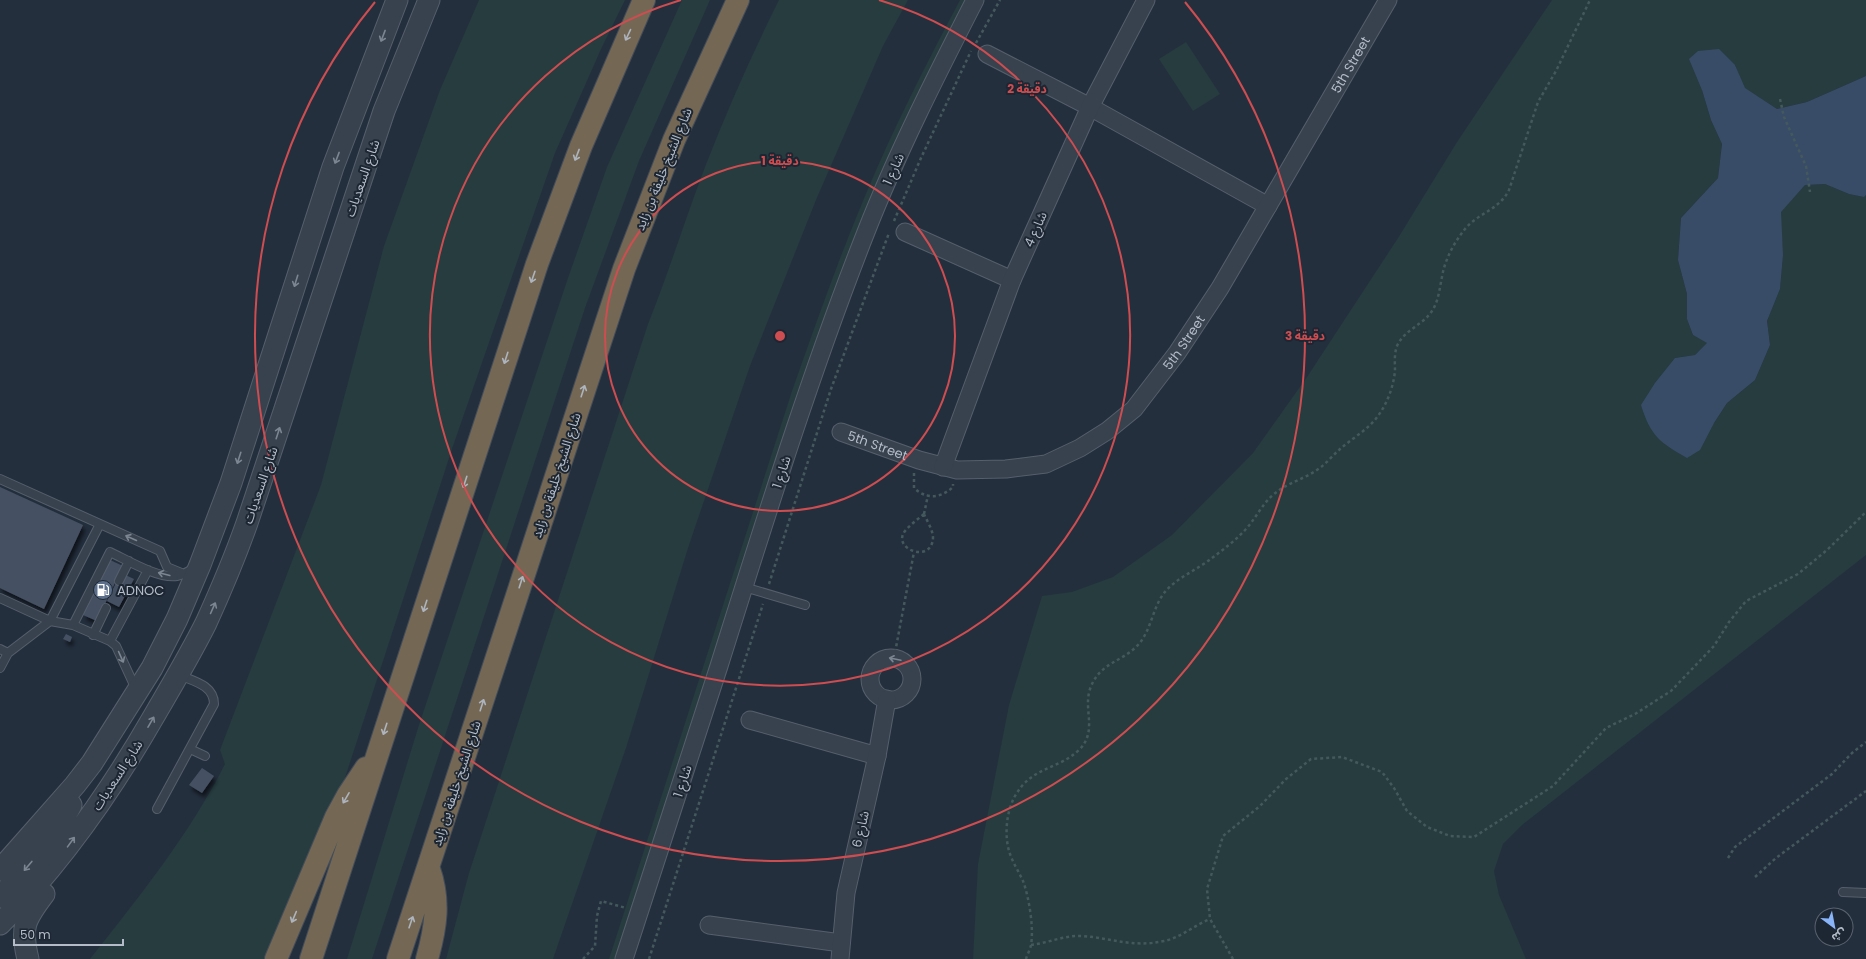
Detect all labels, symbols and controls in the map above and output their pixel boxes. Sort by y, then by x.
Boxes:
one-way arrow [624,29,631,41]
one-way arrow [379,30,387,42]
street label: 5th Street [1327,33,1375,97]
text: 2 دقيقة [1007,80,1047,97]
street label: شارع الشيخ خليفة بن زايد [630,105,698,234]
street label: شارع السعديات [340,137,386,220]
one-way arrow [573,149,581,161]
street label: شارع 1 [878,150,910,189]
one-way arrow [332,151,340,163]
text: 1 دقيقة [761,152,799,169]
street label: شارع 4 [1019,208,1053,250]
one-way arrow [528,271,536,283]
one-way arrow [292,275,299,288]
street label: 5th Street [1158,311,1210,374]
text: 3 دقيقة [1285,327,1325,344]
centre of rings [773,329,787,343]
one-way arrow [501,352,509,364]
one-way arrow [580,385,587,398]
street label: شارع الشيخ خليفة بن زايد [527,410,587,540]
street label: 5th Street [845,426,911,465]
one-way arrow [275,427,282,440]
street label: شارع السعديات [238,444,284,527]
one-way arrow [235,452,242,465]
street label: شارع 1 [767,454,797,491]
one-way arrow [461,476,469,488]
one-way arrow [126,534,138,541]
one-way arrow [158,570,171,578]
one-way arrow [518,576,526,588]
fuel station icon: ADNOC [92,579,114,601]
place label: ADNOC [117,581,164,600]
one-way arrow [421,599,428,612]
one-way arrow [210,602,217,614]
one-way arrow [118,651,125,663]
one-way arrow [889,655,902,663]
one-way arrow [478,700,486,712]
one-way arrow [147,716,155,728]
street label: شارع الشيخ خليفة بن زايد [427,718,487,848]
one-way arrow [381,723,388,736]
street label: شارع السعديات [88,736,148,815]
street label: شارع 1 [668,763,698,800]
one-way arrow [342,791,350,803]
street label: شارع 6 [847,809,875,850]
one-way arrow [67,836,75,847]
one-way arrow [24,860,33,871]
north arrow [1814,907,1854,947]
one-way arrow [290,910,298,922]
one-way arrow [408,916,415,929]
scale bar [14,921,123,947]
text: ش [1829,925,1850,946]
text: 50 m [20,926,51,943]

